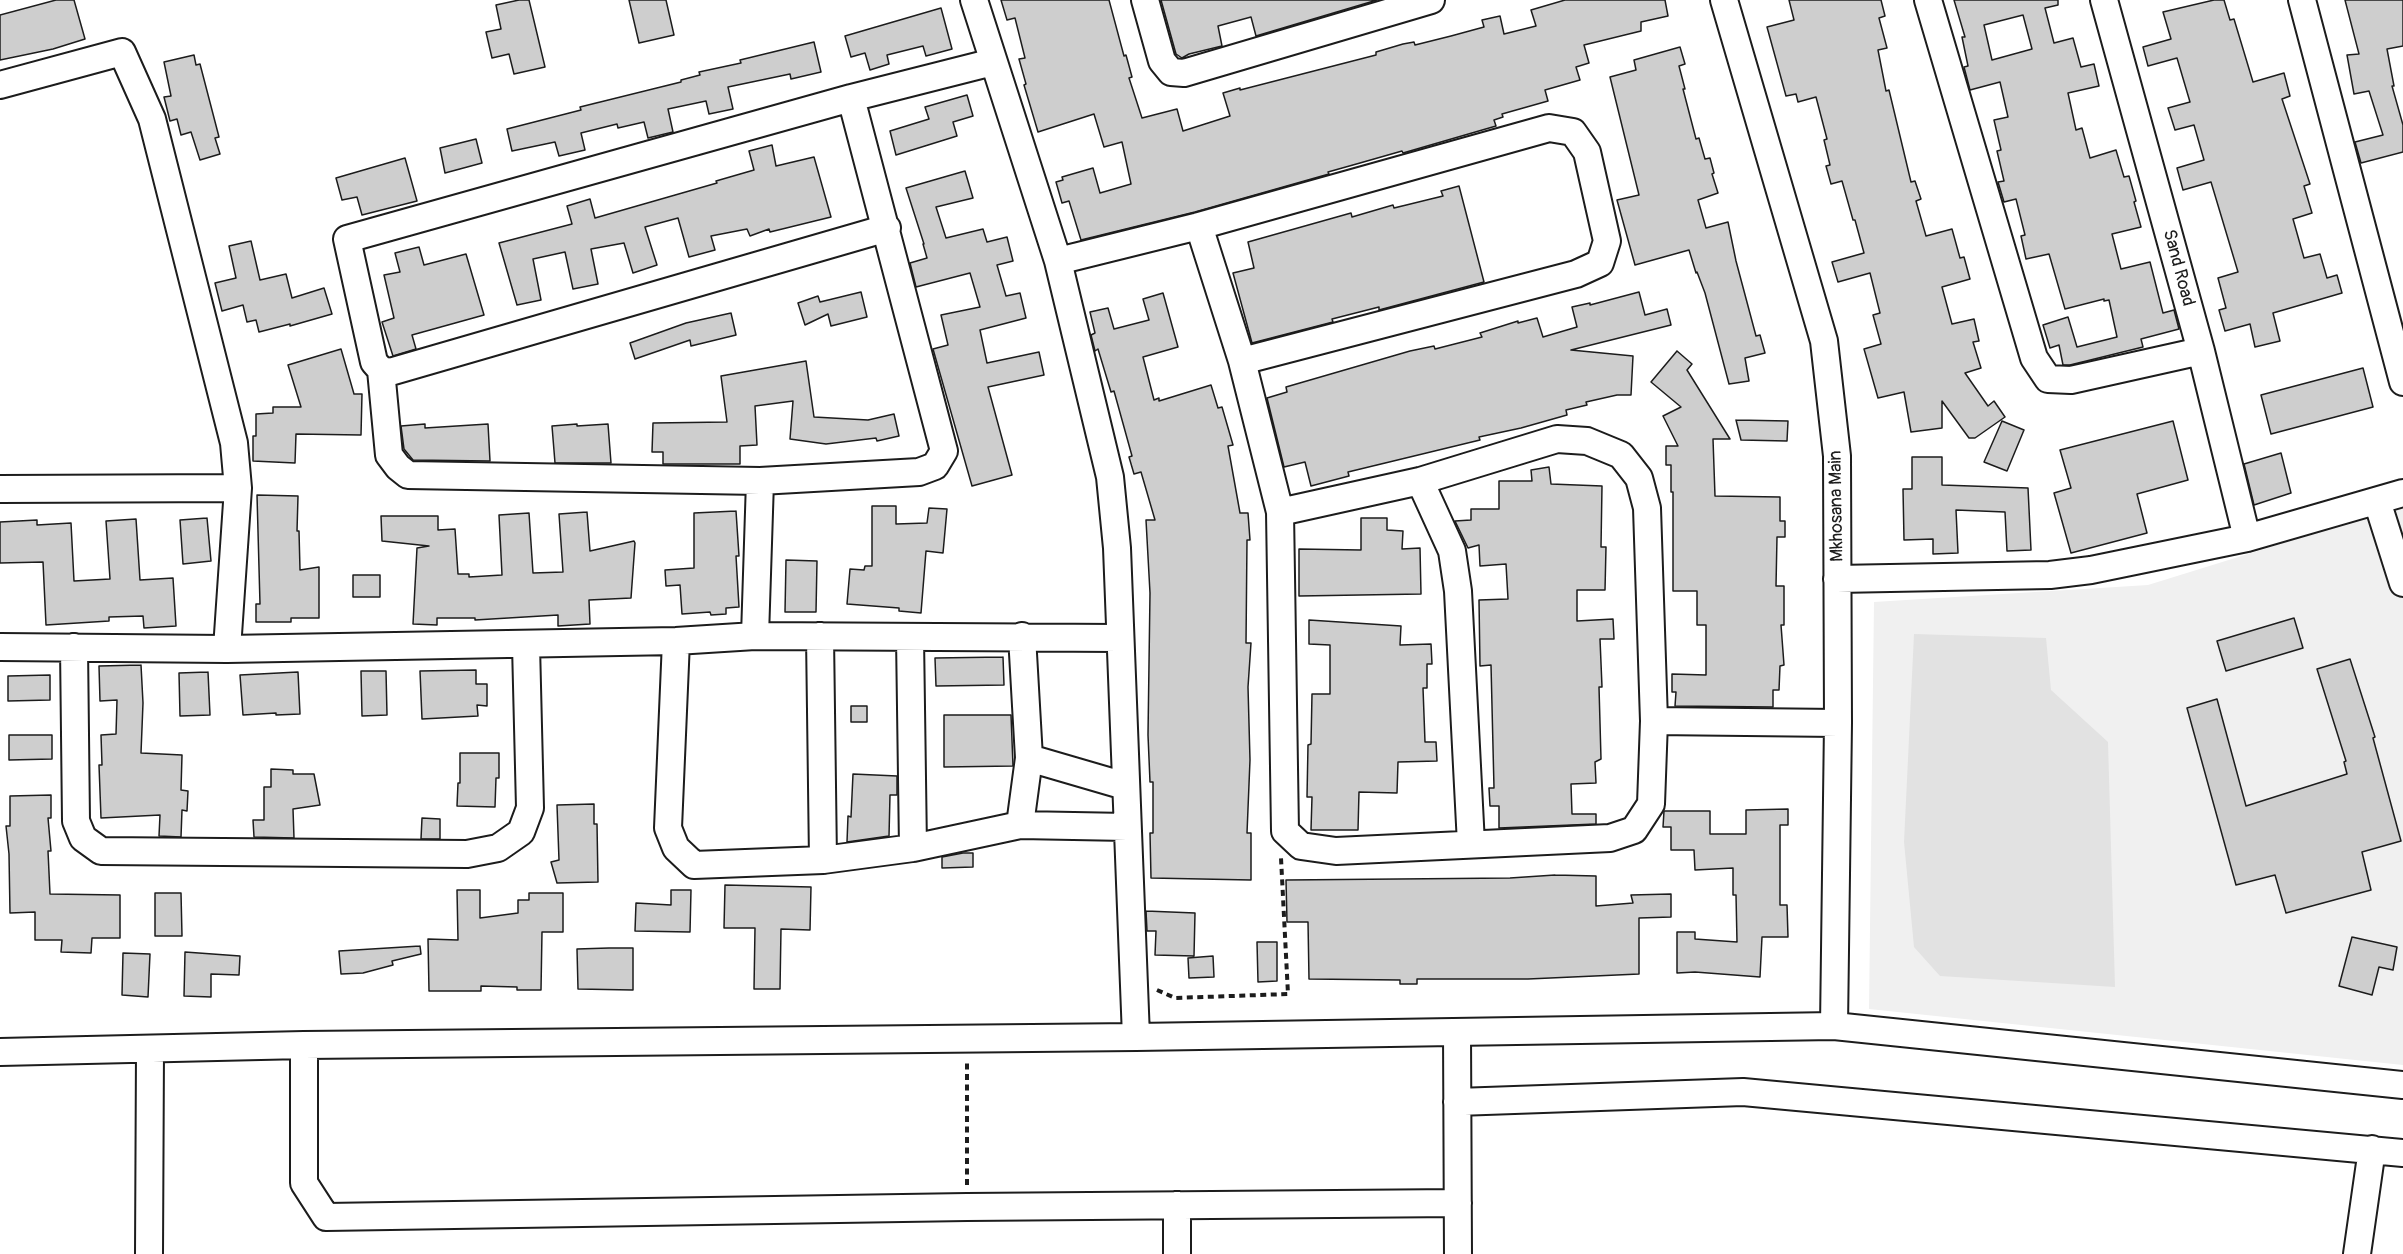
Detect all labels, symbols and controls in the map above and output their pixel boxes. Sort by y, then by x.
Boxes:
street label: Sand Road [2157,227,2199,309]
street label: Mkhosana Main [1825,450,1849,562]

